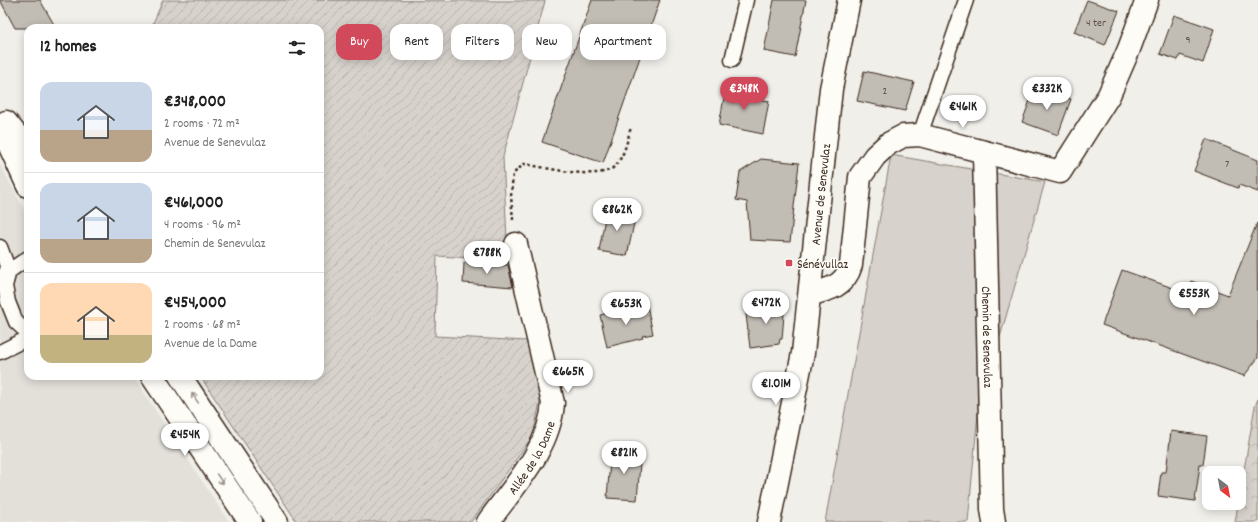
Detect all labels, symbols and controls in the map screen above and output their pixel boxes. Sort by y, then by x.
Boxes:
house number: 4 ter [1086,16,1107,32]
chip: Buy [336,24,382,60]
chip: Rent [390,24,443,60]
chip: Filters [451,24,514,60]
chip: New [522,24,572,60]
chip: Apartment [580,24,666,60]
house number: 9 [1185,33,1191,49]
text: 12 homes [40,36,97,60]
icon: filters [286,37,308,59]
pin: €348K [716,77,772,111]
pin: €332K [1019,77,1075,111]
text: €348K [729,80,759,99]
text: €332K [1032,80,1062,99]
house number: 2 [883,84,888,100]
text: €348,000 [164,91,226,115]
pin: €461K [935,95,991,129]
icon: home [72,98,120,146]
text: €461K [949,98,977,117]
text: 2 rooms · 72 m² [164,115,240,134]
text: Avenue de Senevulaz [164,134,266,153]
street label: Avenue de Senevulaz [808,143,837,246]
house number: 7 [1225,157,1229,173]
text: €461,000 [164,192,224,216]
pin: €862K [589,198,645,232]
icon: home [72,199,120,247]
text: €862K [602,201,632,220]
text: 4 rooms · 96 m² [164,216,241,235]
text: Chemin de Senevulaz [164,235,266,254]
pin: €788K [459,241,515,275]
text: €788K [473,244,501,263]
place label: Sénévullaz [797,256,848,275]
marker: Sénévullaz [784,258,794,268]
pin: €553K [1166,282,1222,316]
text: €553K [1178,285,1210,304]
street label: Chemin de Senevulaz [975,286,996,388]
pin: €472K [738,291,794,325]
text: €454,000 [164,292,227,316]
pin: €653K [598,292,654,326]
text: €472K [751,294,781,313]
text: €653K [610,295,642,314]
icon: home [72,299,120,347]
text: 2 rooms · 68 m² [164,316,241,335]
text: Avenue de la Dame [164,335,257,354]
pin: €665K [540,360,596,394]
text: €665K [552,363,584,382]
pin: €1.01M [743,372,809,406]
text: €1.01M [761,375,791,394]
one-way arrow [191,393,199,404]
street label: Allée de la Dame [505,419,562,500]
pin: €454K [157,423,213,457]
text: €454K [170,426,200,445]
pin: €821K [596,441,652,475]
text: €821K [610,444,638,463]
north arrow [1202,466,1246,510]
map controls [1202,466,1246,510]
one-way arrow [216,473,224,484]

